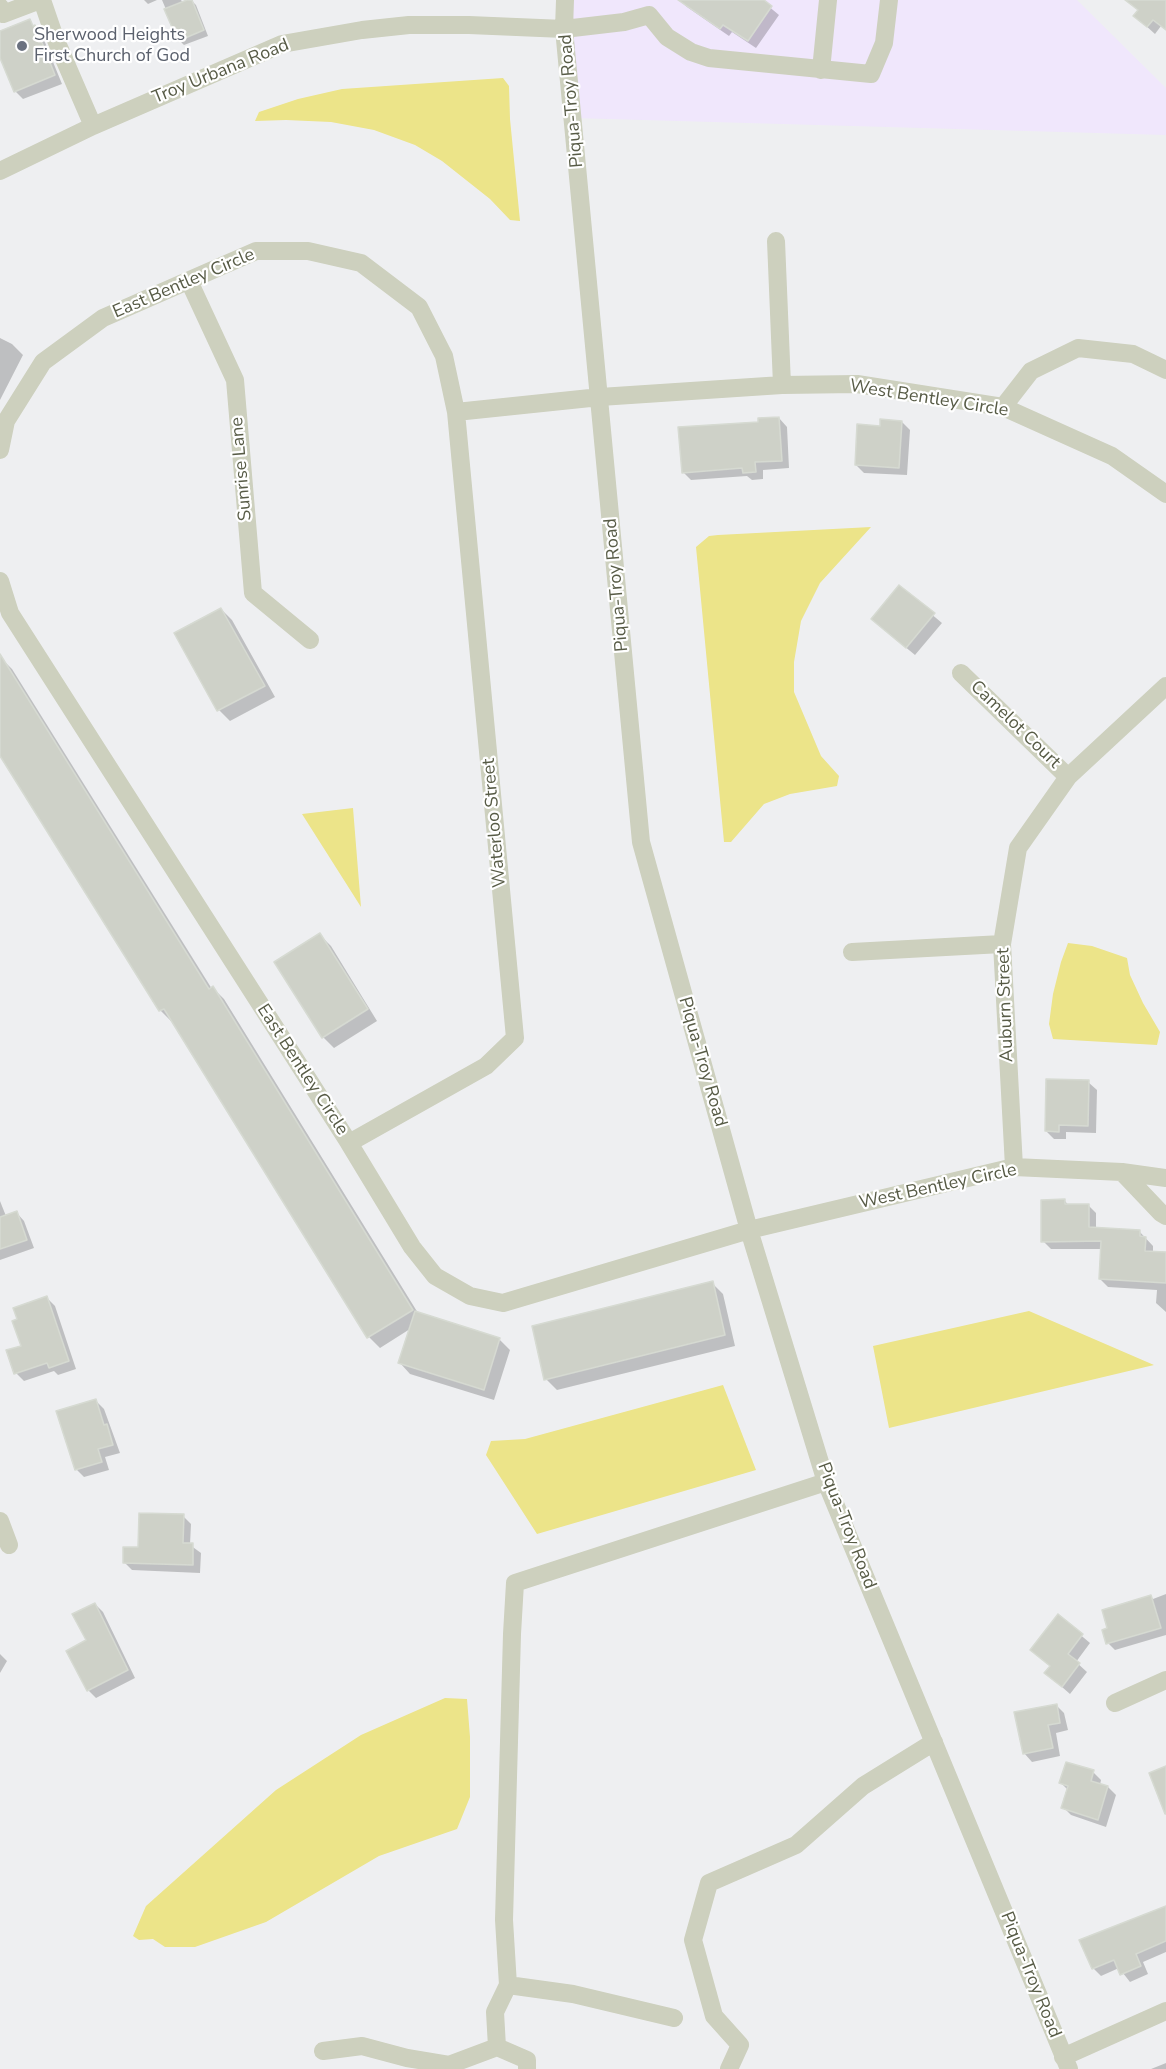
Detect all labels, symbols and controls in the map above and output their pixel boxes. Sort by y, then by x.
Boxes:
place label: Sherwood Heights First Church of God [34,25,190,68]
street label: Piqua-Troy Road [555,33,589,169]
street label: Troy Urbana Road [150,35,292,109]
marker: Sherwood Heights First Church of God [15,39,29,53]
street label: East Bentley Circle [110,244,258,324]
street label: West Bentley Circle [848,376,1010,422]
street label: Sunrise Lane [227,416,257,522]
street label: Piqua-Troy Road [600,517,634,653]
street label: Camelot Court [965,677,1065,773]
street label: Waterloo Street [479,758,511,888]
street label: Auburn Street [993,948,1019,1062]
street label: Piqua-Troy Road [673,995,731,1129]
street label: East Bentley Circle [252,1000,352,1140]
street label: West Bentley Circle [857,1160,1019,1214]
street label: Piqua-Troy Road [812,1460,880,1592]
street label: Piqua-Troy Road [995,1909,1065,2041]

